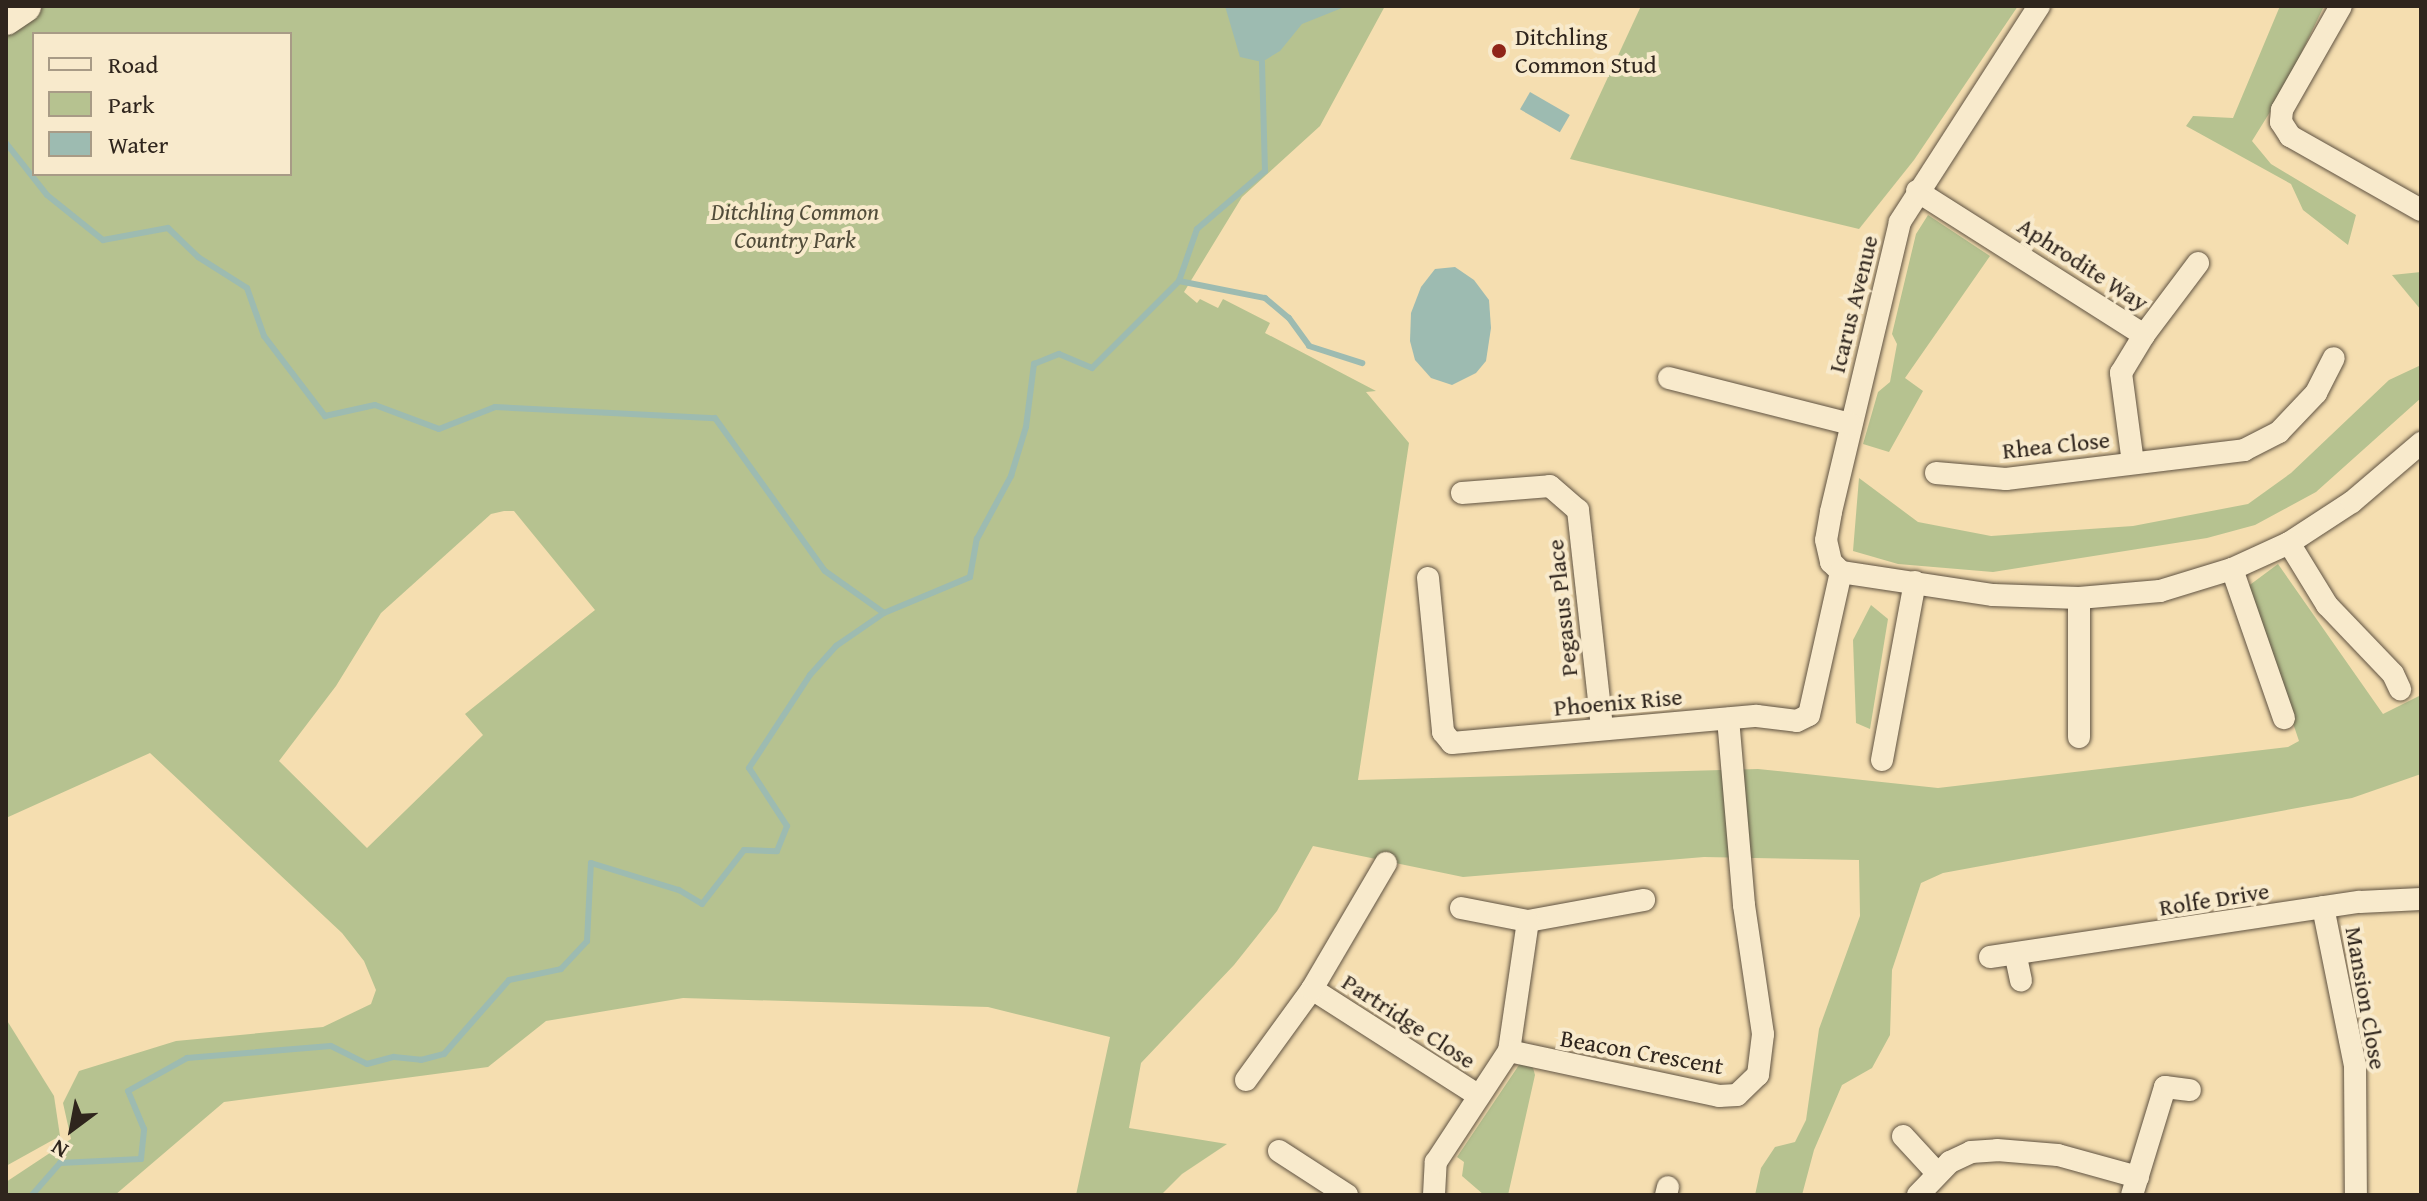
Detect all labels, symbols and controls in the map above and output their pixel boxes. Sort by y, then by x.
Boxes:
place label: Ditchling Common Stud [1515,23,1656,79]
legend [32,32,292,176]
marker: Ditchling Common Stud [1490,42,1508,60]
text: Road [108,47,158,82]
text: Park [108,87,154,122]
text: Water [108,127,168,162]
park label: Ditchling Common Country Park [711,198,879,254]
street label: Aphrodite Way [2012,211,2154,317]
street label: Icarus Avenue [1822,232,1884,376]
street label: Rhea Close [2001,425,2111,465]
street label: Pegasus Place [1540,538,1584,678]
street label: Phoenix Rise [1553,682,1683,722]
street label: Rolfe Drive [2157,876,2271,922]
street label: Mansion Close [2339,924,2393,1072]
street label: Partridge Close [1337,967,1481,1075]
street label: Beacon Crescent [1558,1023,1726,1081]
north arrow [32,1089,112,1169]
text: N [45,1132,74,1167]

